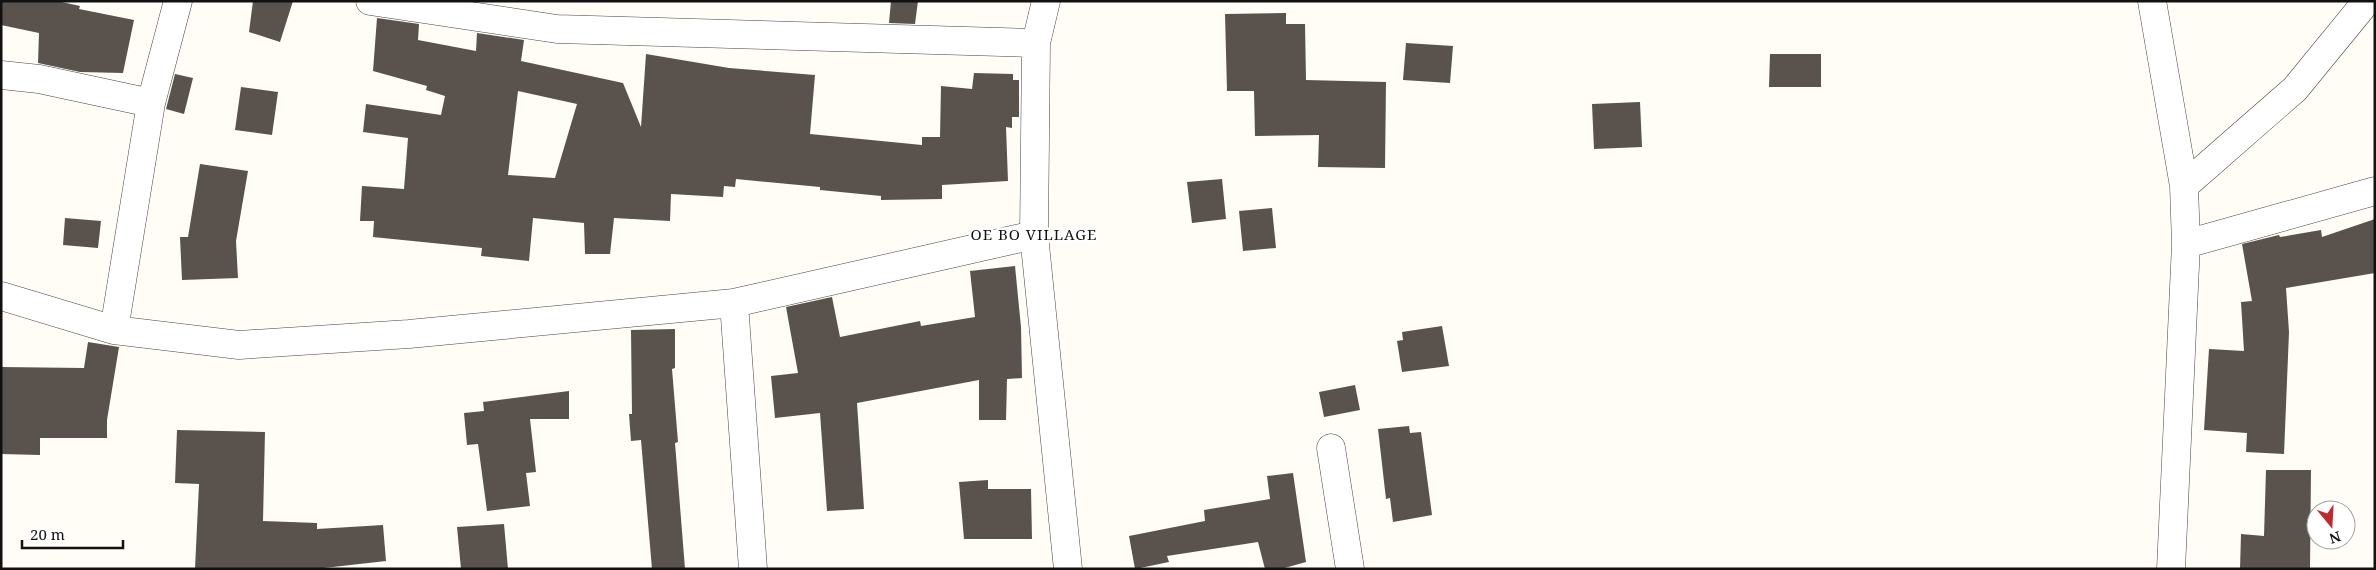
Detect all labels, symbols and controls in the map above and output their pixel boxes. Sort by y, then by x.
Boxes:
district label: OE BO VILLAGE [971,224,1097,244]
north arrow [2306,500,2356,550]
scale bar [22,518,124,550]
text: 20 m [30,524,65,544]
text: N [2327,527,2343,549]

